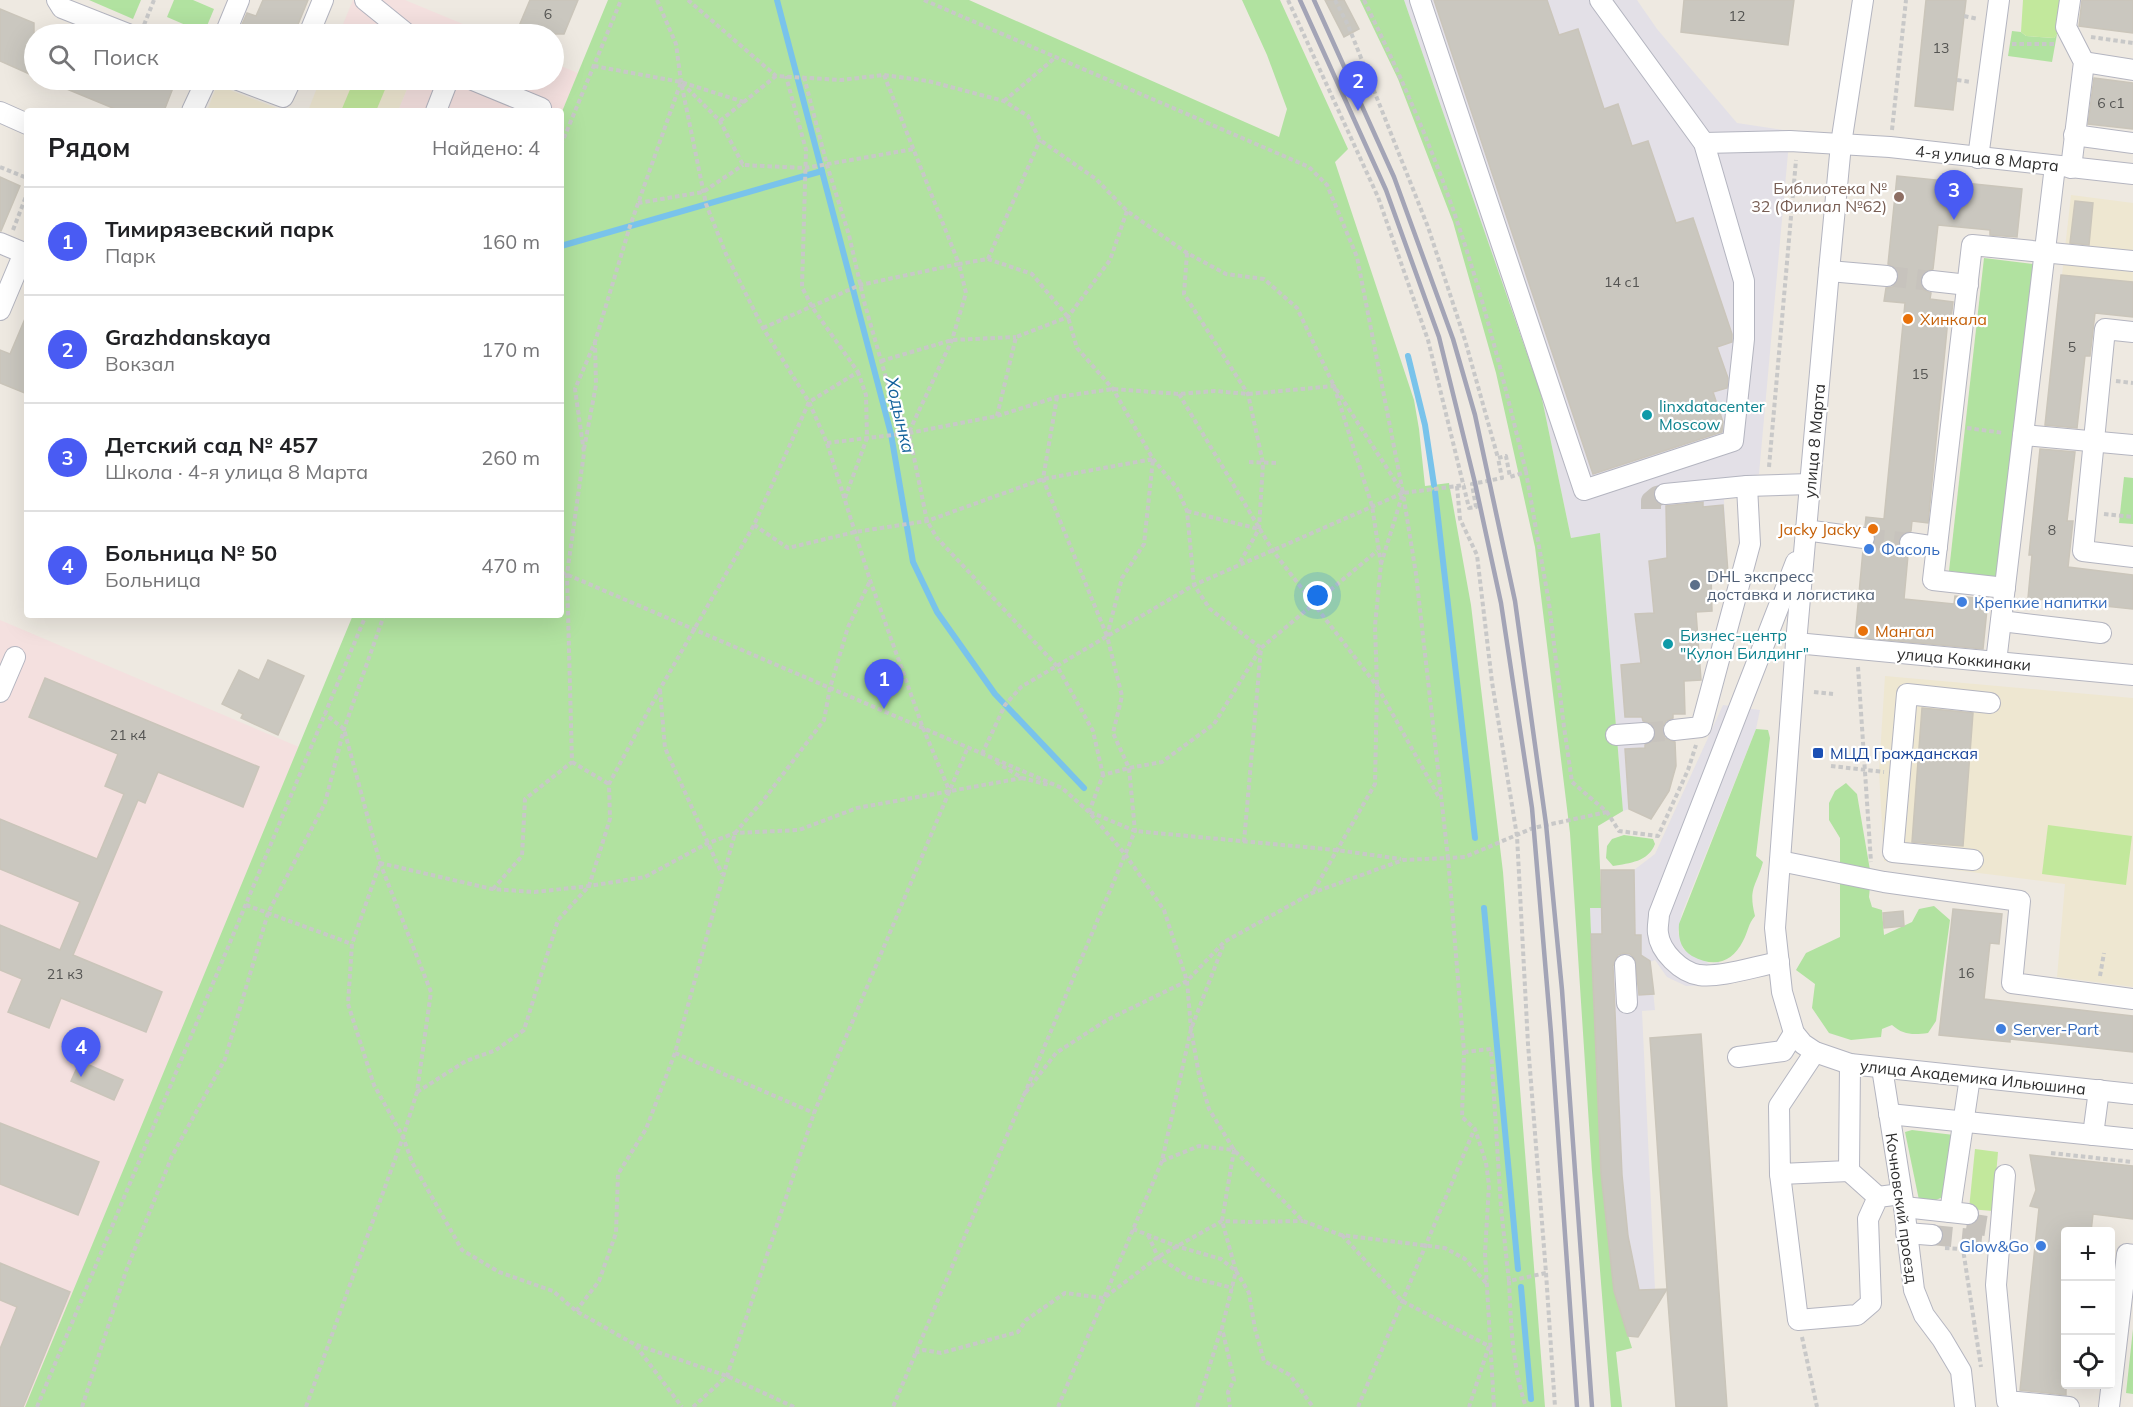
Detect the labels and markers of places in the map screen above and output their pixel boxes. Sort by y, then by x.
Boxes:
pin: 2 [1338,62,1378,111]
pin: 3 [1934,170,1974,220]
place label: Библиотека № 32 (Филиал №62) [1751,178,1888,216]
marker: Библиотека № 32 (Филиал №62) [1892,190,1906,204]
place label: Хинкала [1920,309,1987,329]
marker: Хинкала [1901,312,1915,326]
place label: linxdatacenter Moscow [1659,396,1765,434]
marker: linxdatacenter Moscow [1640,408,1654,422]
place label: Jacky Jacky [1778,519,1861,539]
marker: Jacky Jacky [1866,522,1880,536]
place label: Фасоль [1881,539,1940,559]
marker: Фасоль [1862,542,1876,556]
place label: DHL экспресс доставка и логистика [1707,566,1875,604]
marker: DHL экспресс доставка и логистика [1688,578,1702,592]
place label: Крепкие напитки [1974,592,2108,612]
marker: Крепкие напитки [1955,595,1969,609]
place label: Мангал [1875,621,1934,641]
marker: Мангал [1856,624,1870,638]
place label: Бизнес-центр "Кулон Билдинг" [1680,625,1809,663]
marker: Бизнес-центр "Кулон Билдинг" [1661,637,1675,651]
pin: 1 [864,660,904,709]
place label: МЦД Гражданская [1830,743,1978,763]
marker: МЦД Гражданская [1811,746,1825,760]
place label: Server-Part [2013,1019,2099,1039]
marker: Server-Part [1994,1022,2008,1036]
pin: 4 [62,1028,100,1077]
place label: Glow&Go [1959,1236,2029,1256]
marker: Glow&Go [2034,1239,2048,1253]

